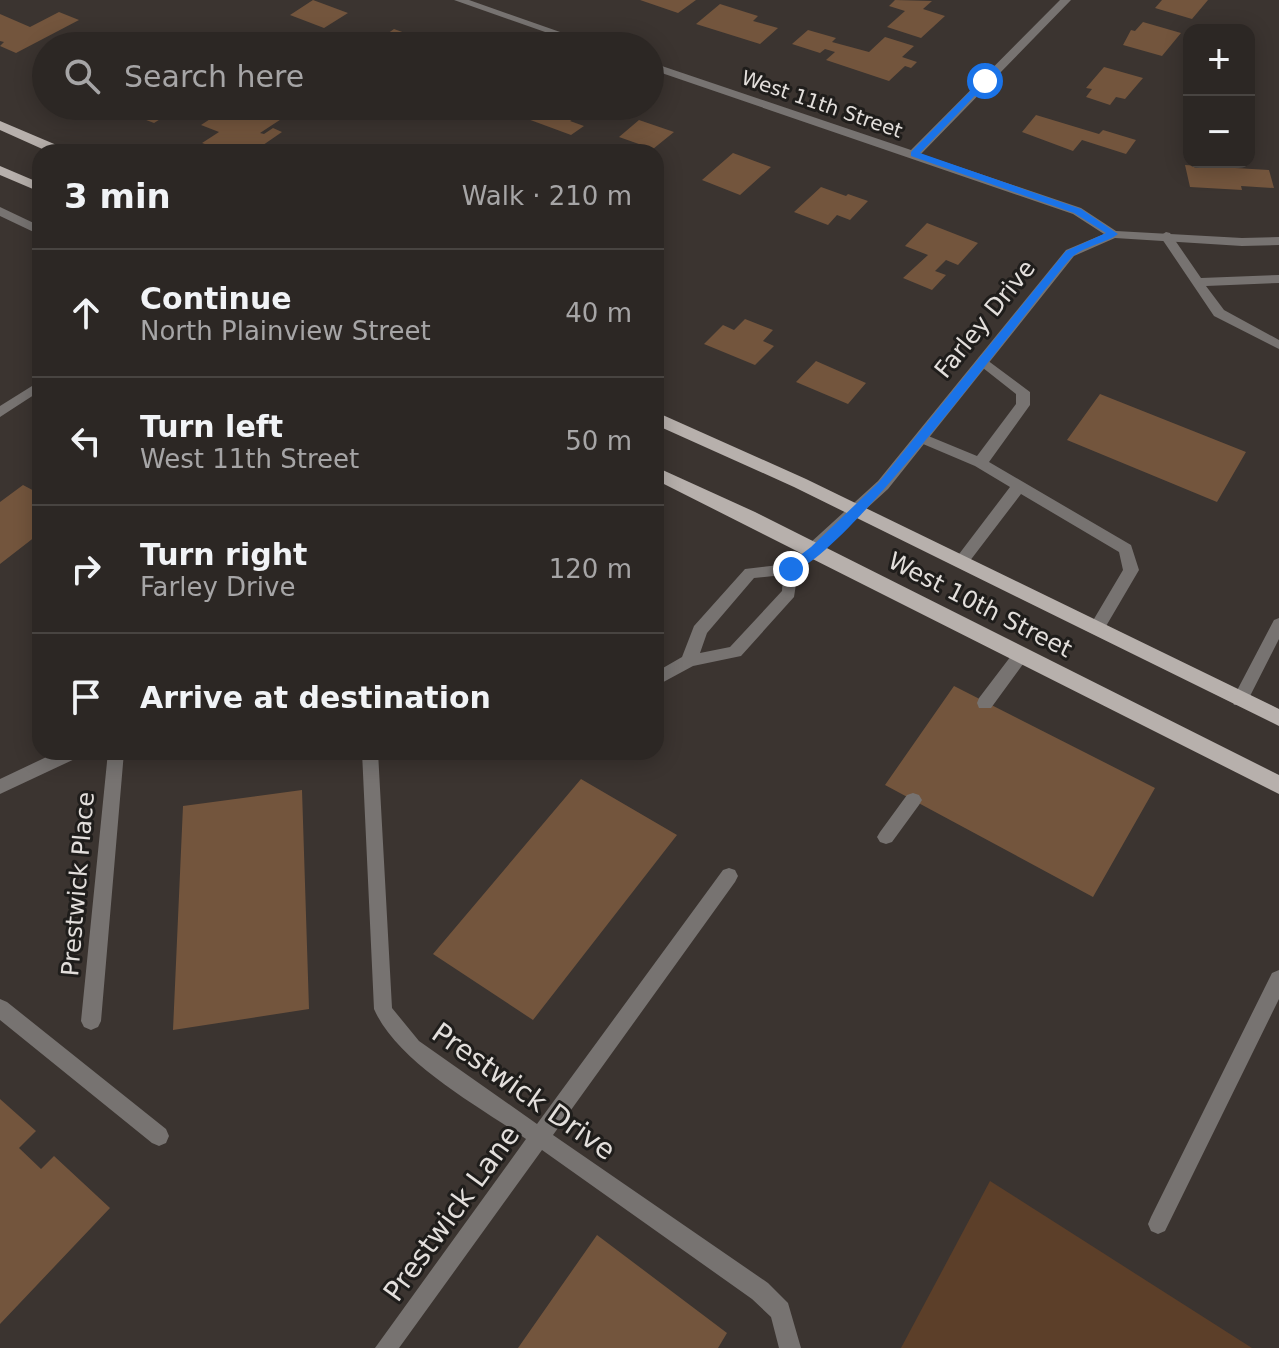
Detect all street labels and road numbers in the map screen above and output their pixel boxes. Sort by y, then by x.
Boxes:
street label: West 11th Street [738,65,906,143]
street label: Farley Drive [929,254,1041,384]
street label: West 10th Street [883,547,1077,663]
street label: Prestwick Place [56,791,100,977]
street label: Prestwick Drive [426,1016,622,1167]
street label: Prestwick Lane [377,1119,526,1308]

